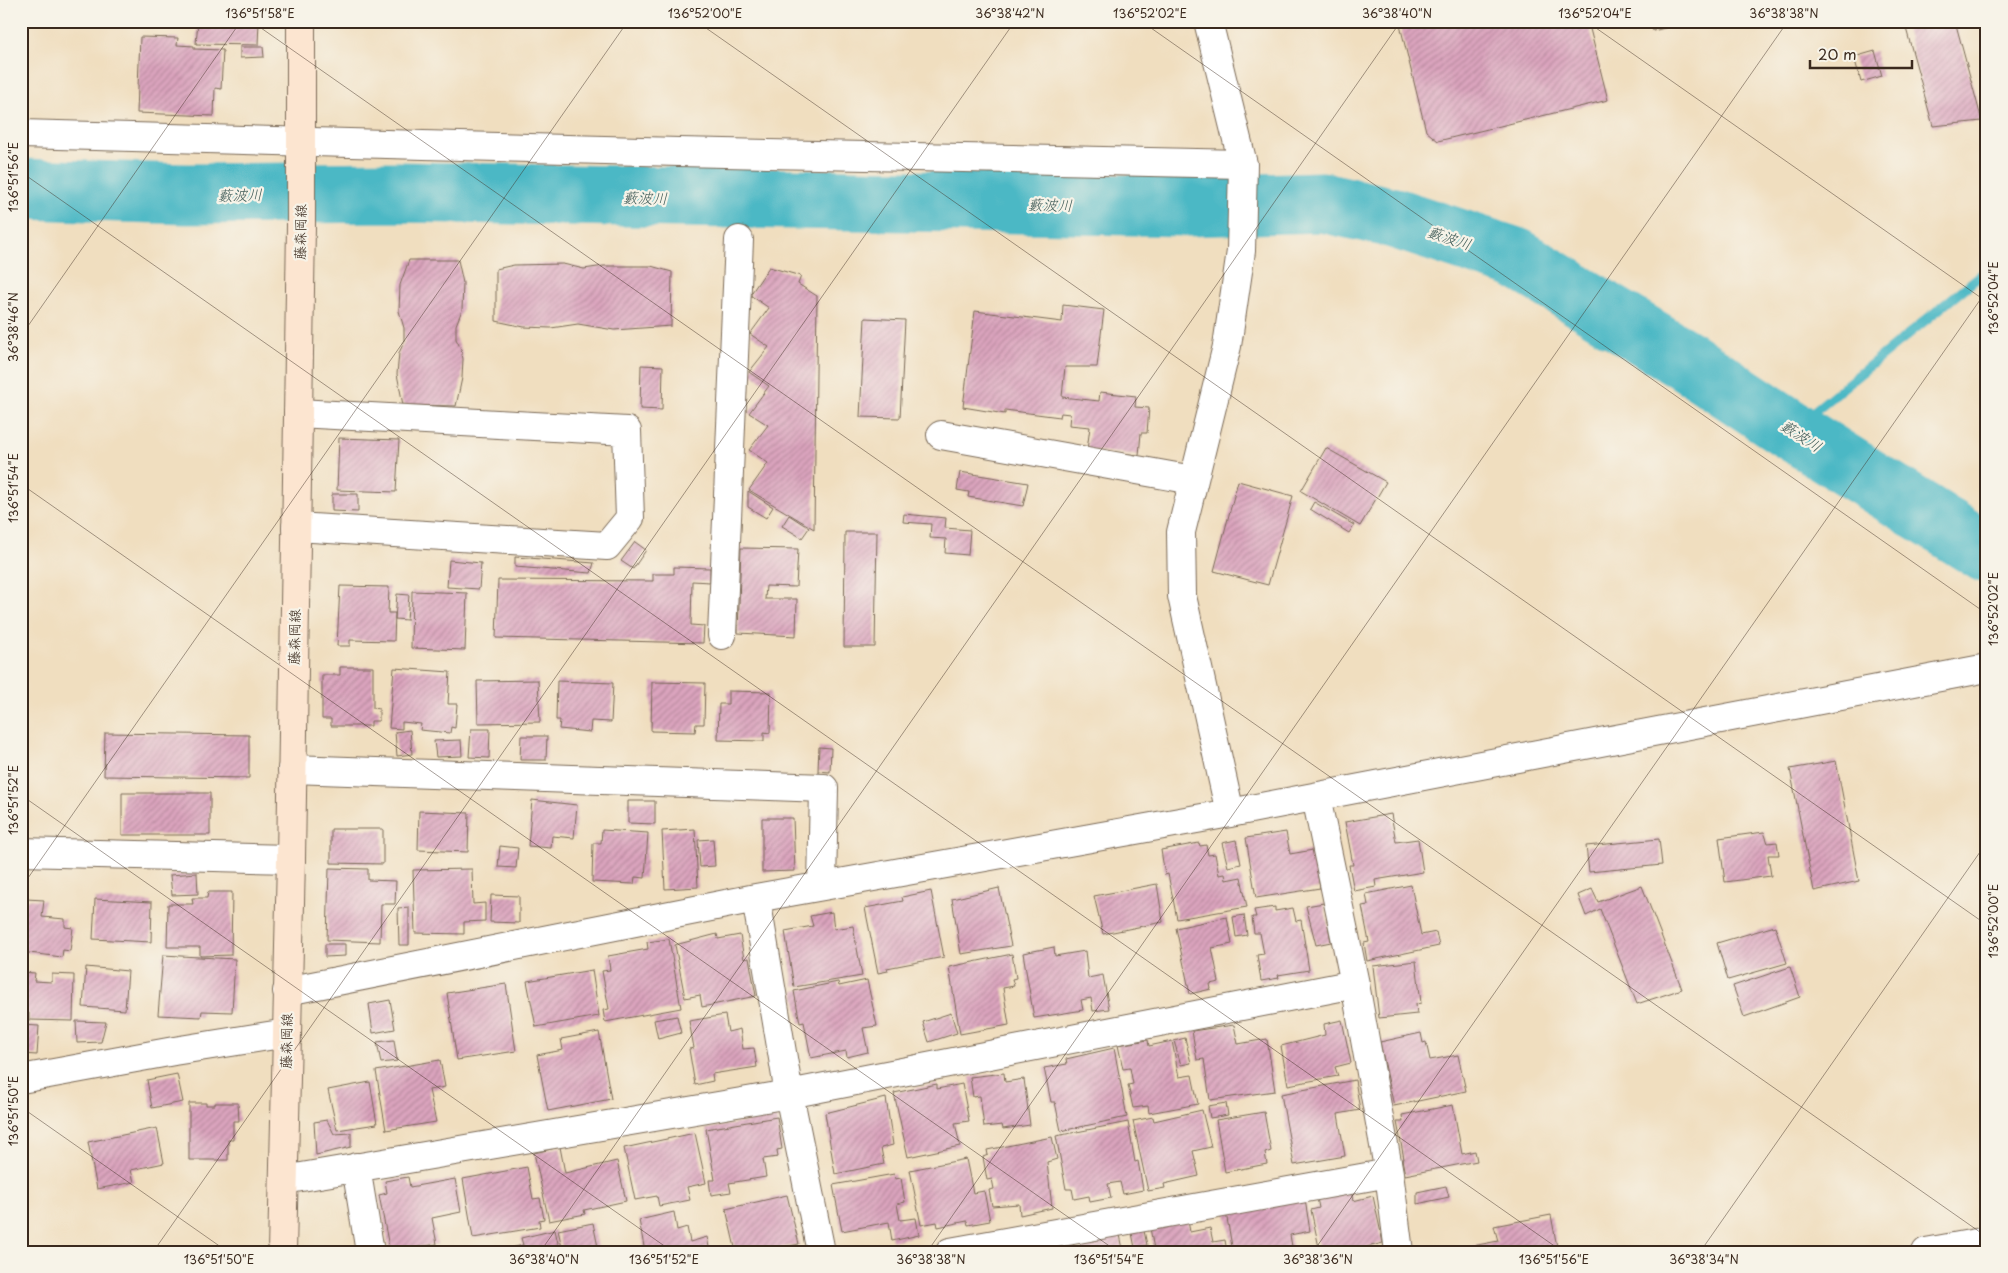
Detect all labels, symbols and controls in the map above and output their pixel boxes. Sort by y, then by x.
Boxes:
text: 136°51'58"E [225,4,295,22]
text: 136°52'00"E [668,4,742,22]
text: 36°38'42"N [975,4,1045,22]
text: 136°52'02"E [1113,4,1187,22]
text: 36°38'40"N [1362,4,1432,22]
text: 136°52'04"E [1558,4,1632,22]
text: 36°38'38"N [1749,4,1819,22]
scale bar [1810,38,1913,70]
text: 20 m [1818,42,1857,65]
text: 136°51'56"E [4,142,22,212]
water label: 藪波川 [217,182,263,206]
water label: 藪波川 [622,185,668,209]
water label: 藪波川 [1027,192,1073,216]
street label: 藤森岡線 [289,204,311,260]
water label: 藪波川 [1425,219,1475,255]
text: 136°52'04"E [1984,261,2002,335]
text: 36°38'46"N [4,292,22,362]
water label: 藪波川 [1777,413,1827,457]
text: 136°51'54"E [4,453,22,523]
text: 136°52'02"E [1984,572,2002,646]
street label: 藤森岡線 [283,609,305,665]
text: 136°51'52"E [4,765,22,835]
text: 136°52'00"E [1984,884,2002,958]
street label: 藤森岡線 [275,1013,297,1069]
text: 136°51'50"E [4,1076,22,1146]
text: 136°51'50"E [184,1250,254,1268]
text: 36°38'40"N [509,1250,579,1268]
text: 136°51'52"E [629,1250,699,1268]
text: 36°38'38"N [896,1250,966,1268]
text: 136°51'54"E [1074,1250,1144,1268]
text: 36°38'36"N [1283,1250,1353,1268]
text: 136°51'56"E [1519,1250,1589,1268]
text: 36°38'34"N [1669,1250,1739,1268]

